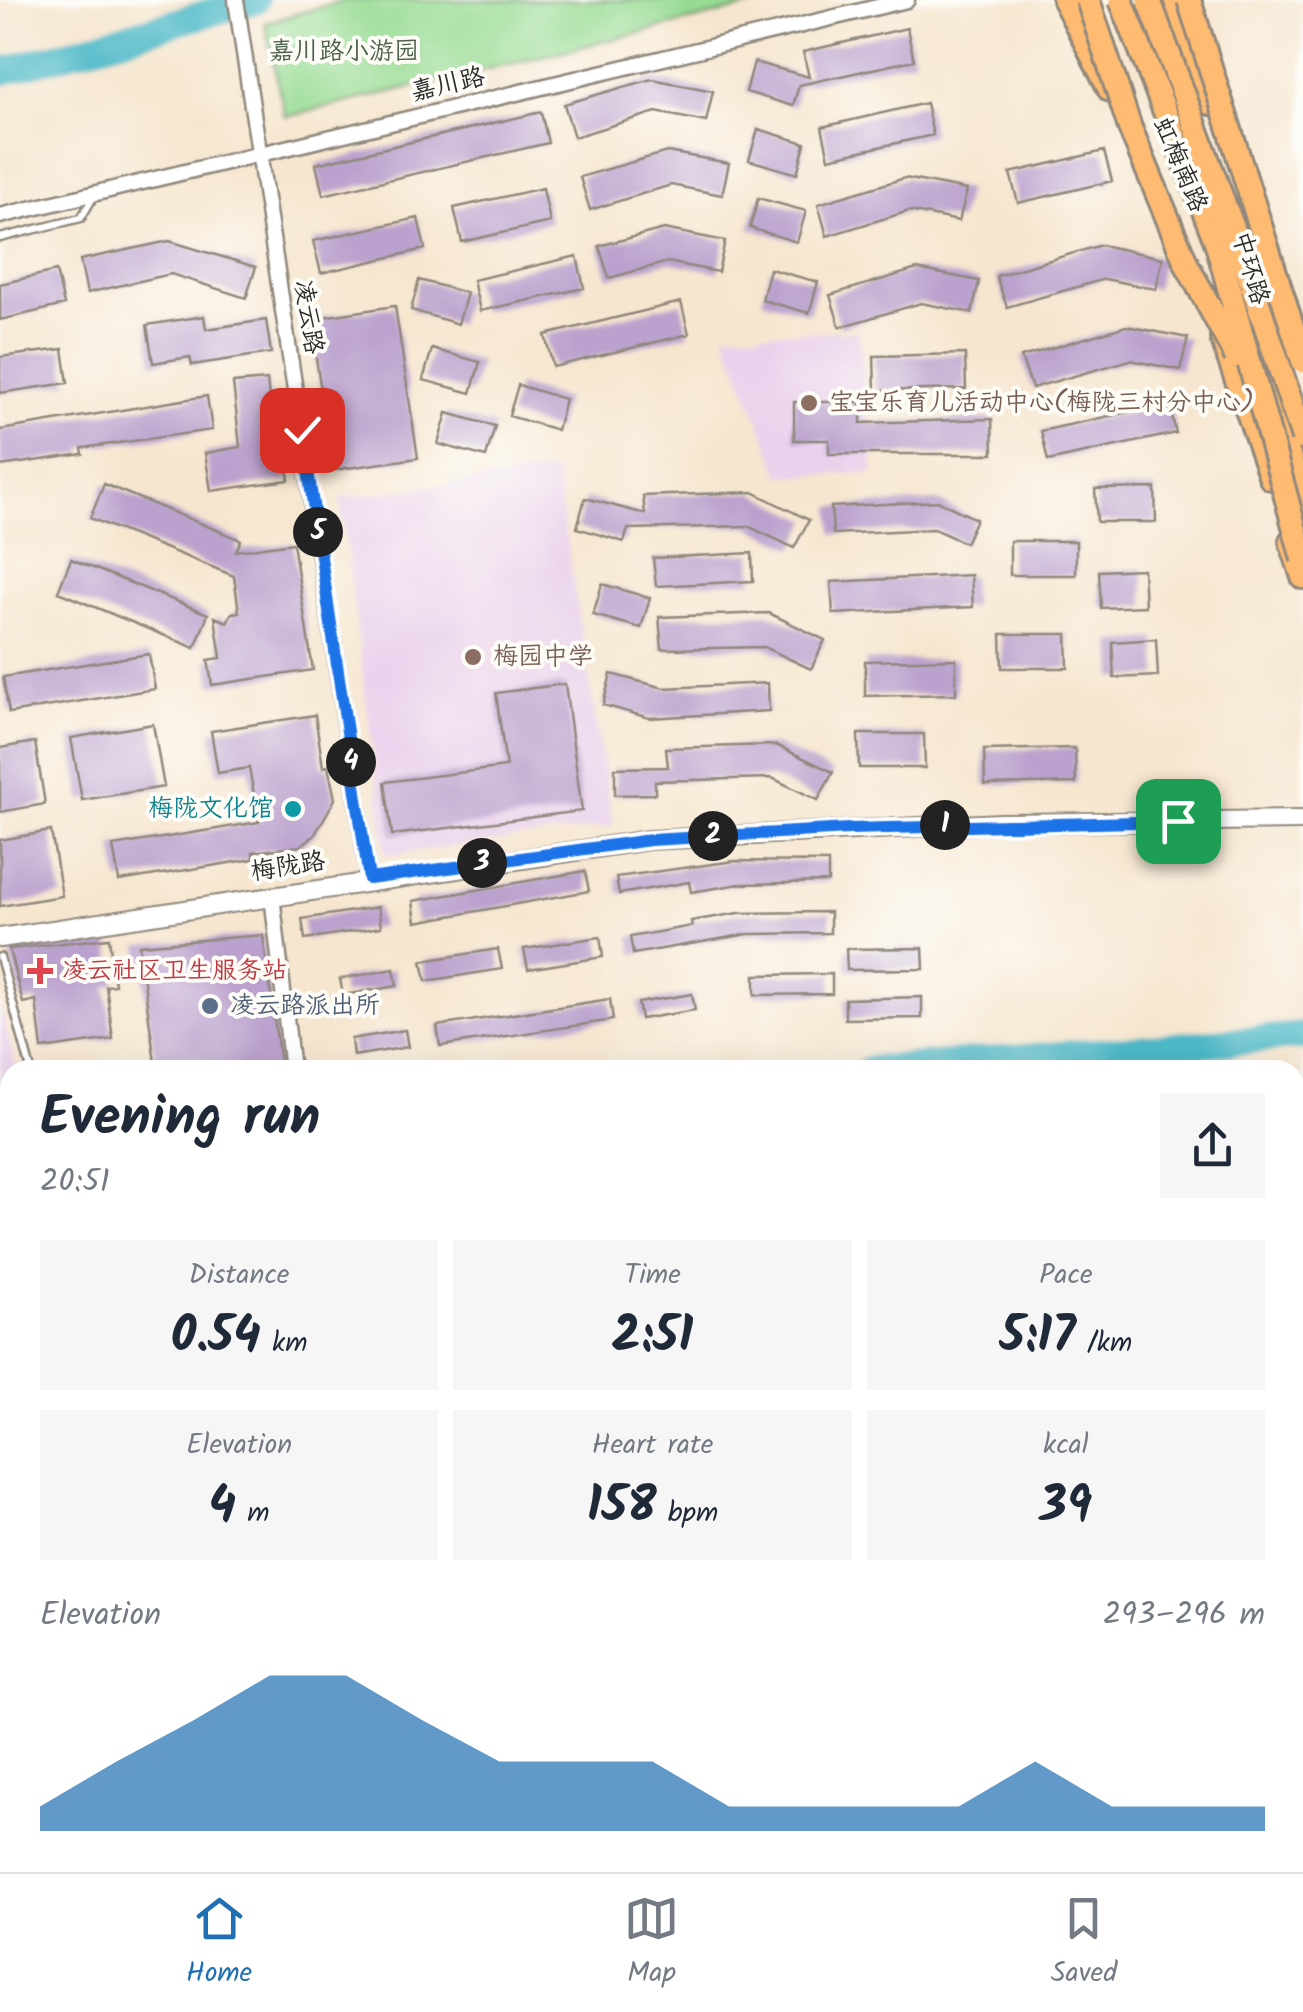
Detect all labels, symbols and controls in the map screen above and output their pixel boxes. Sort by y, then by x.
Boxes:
park label: 嘉川路小游园 [269,32,419,72]
street label: 嘉川路 [407,57,489,113]
street label: 虹梅南路 [1142,111,1218,219]
street label: 中环路 [1220,226,1280,310]
street label: 凌云路 [282,277,334,357]
place label: 宝宝乐育儿活动中心(梅陇三村分中心) [829,383,1254,423]
pin [260,388,345,473]
marker: 宝宝乐育儿活动中心(梅陇三村分中心) [798,392,820,414]
icon: check [275,403,330,458]
pin: 5 [293,507,343,557]
text: 5 [311,509,325,554]
place label: 梅园中学 [493,637,593,677]
marker: 梅园中学 [462,646,484,668]
pin: 4 [326,737,376,787]
text: 4 [343,739,359,784]
pin [1136,779,1221,864]
place label: 梅陇文化馆 [148,789,273,829]
icon: arrive [1151,794,1206,849]
marker: 梅陇文化馆 [282,798,304,820]
pin: 1 [920,800,970,850]
text: 1 [941,802,949,847]
pin: 2 [688,811,738,861]
text: 2 [705,813,721,858]
pin: 3 [457,838,507,888]
text: 3 [474,840,490,885]
street label: 梅陇路 [248,841,328,893]
place label: 凌云社区卫生服务站 [62,951,287,991]
marker: 凌云社区卫生服务站 [27,958,53,984]
place label: 凌云路派出所 [230,986,380,1026]
marker: 凌云路派出所 [199,995,221,1017]
text: Evening run [40,1076,320,1163]
button: share [1160,1093,1265,1198]
text: 20:51 [40,1157,110,1208]
text: Distance [189,1253,289,1298]
text: Time [624,1253,681,1298]
text: Pace [1039,1253,1093,1298]
text: 0.54 [171,1298,261,1378]
text: 2:51 [612,1298,693,1378]
text: 5:17 [999,1298,1076,1378]
text: km [261,1321,308,1366]
text: /km [1076,1321,1132,1366]
text: Elevation [186,1423,292,1468]
text: Heart rate [592,1423,713,1468]
text: kcal [1043,1423,1089,1468]
text: 4 [209,1468,236,1548]
text: 158 [587,1468,657,1548]
text: 39 [1040,1468,1092,1548]
text: m [236,1491,270,1536]
text: bpm [657,1491,718,1536]
text: Elevation [40,1590,161,1641]
text: 293–296 m [1103,1590,1265,1641]
tab: Home [186,1891,252,1996]
tab: Map [624,1891,679,1996]
tab: Saved [1051,1891,1117,1996]

